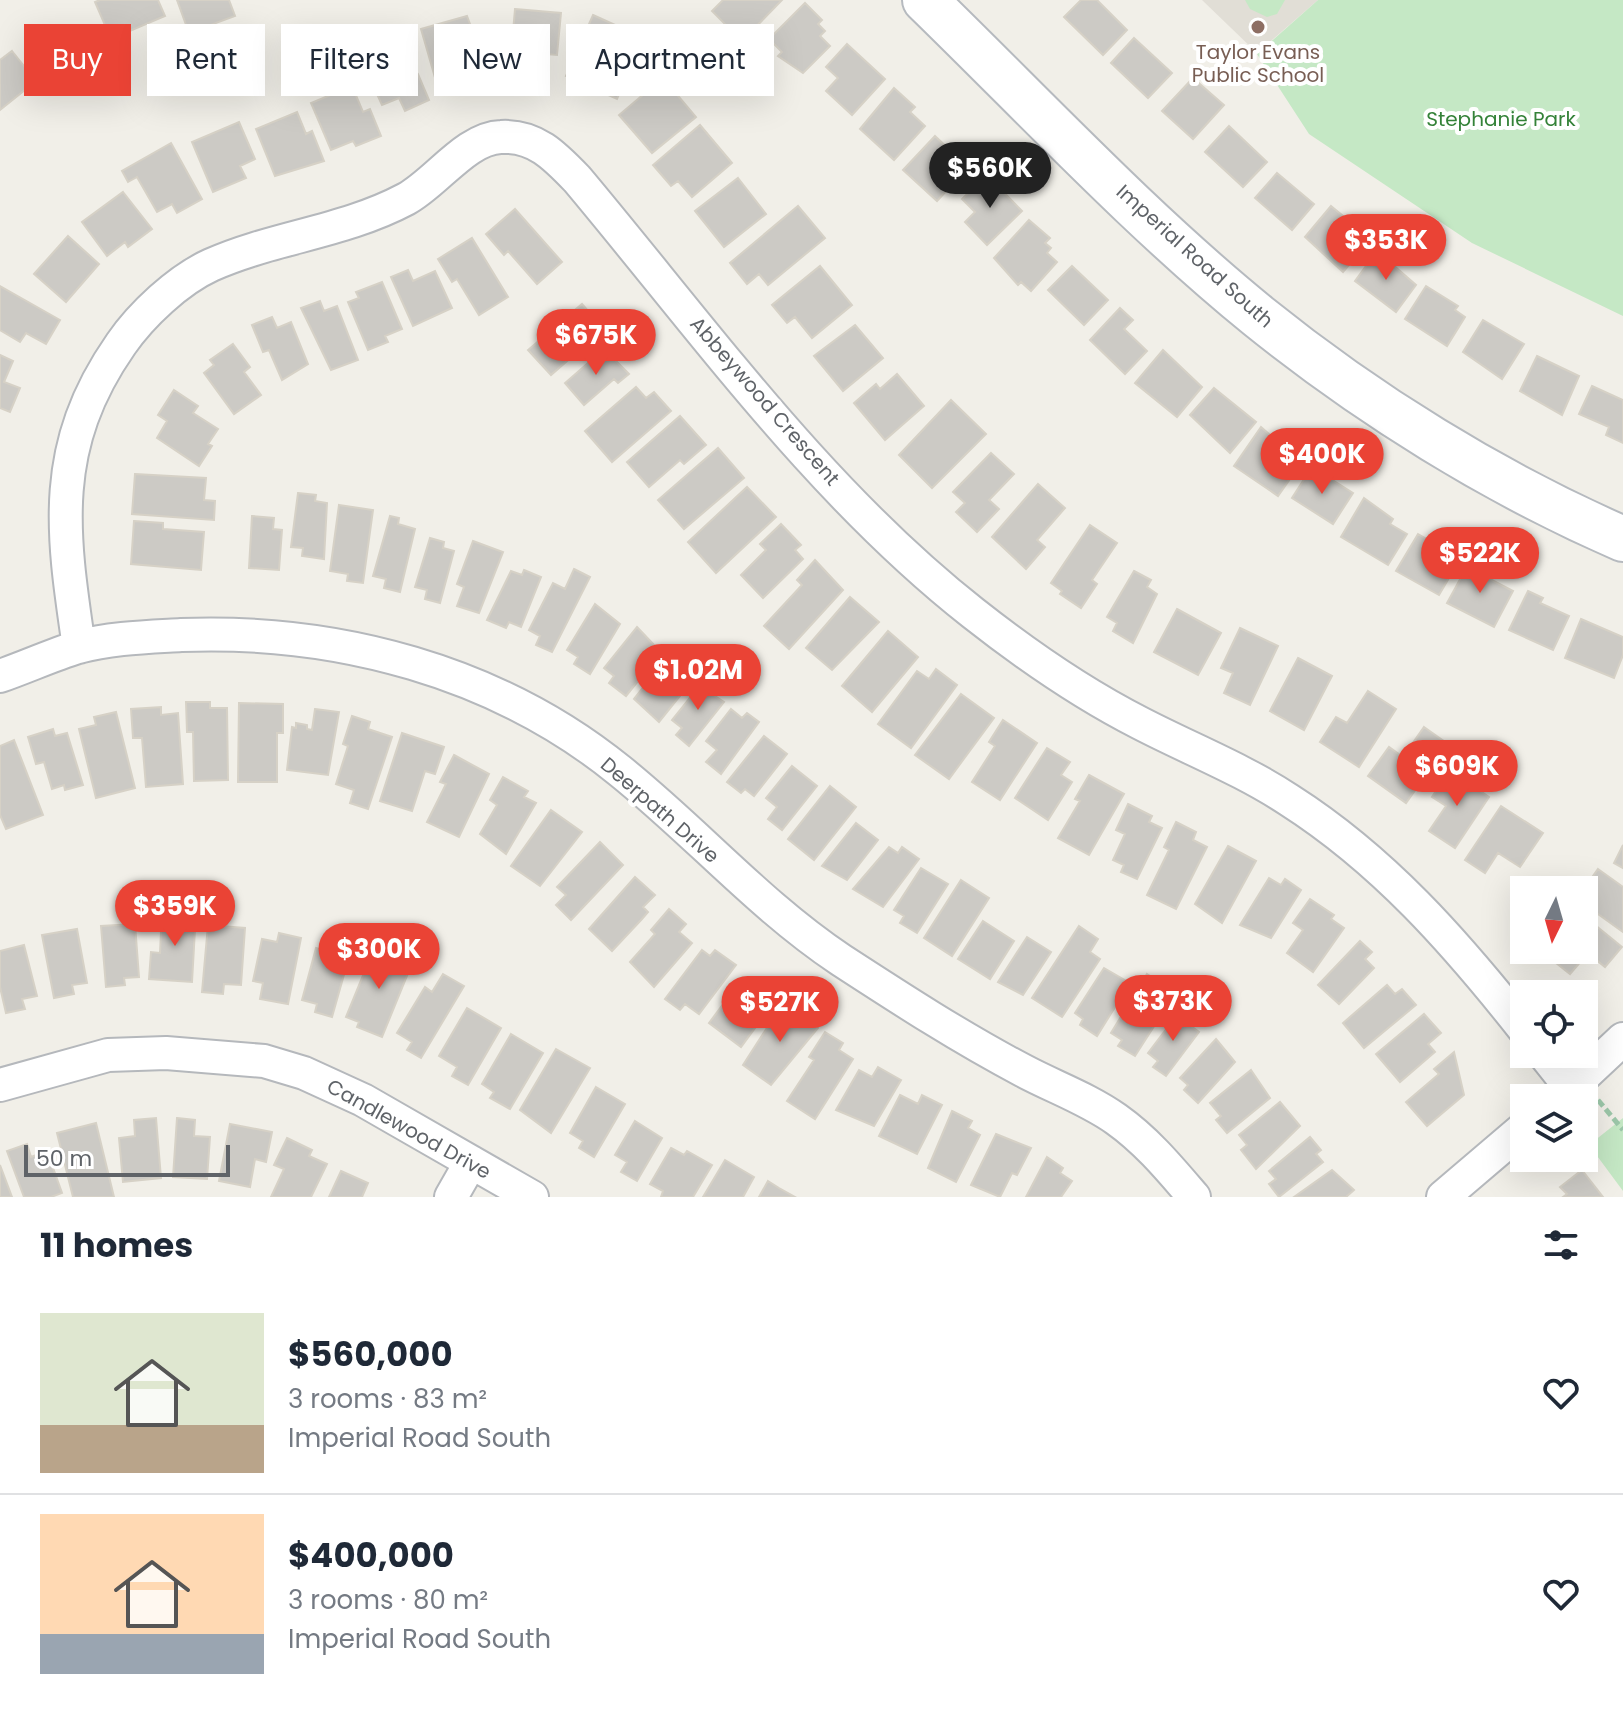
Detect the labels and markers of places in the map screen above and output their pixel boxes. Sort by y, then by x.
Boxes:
marker: Taylor Evans Public School [1249,18,1267,36]
place label: Taylor Evans Public School [1192,38,1324,89]
pin: $560K [934,142,1046,210]
pin: $353K [1330,214,1442,282]
pin: $675K [540,309,652,377]
pin: $400K [1266,428,1378,496]
pin: $522K [1424,527,1536,595]
pin: $1.02M [633,644,763,712]
pin: $609K [1401,740,1513,808]
pin: $359K [119,880,231,948]
pin: $300K [323,923,435,991]
pin: $373K [1117,975,1229,1043]
pin: $527K [724,976,836,1044]

